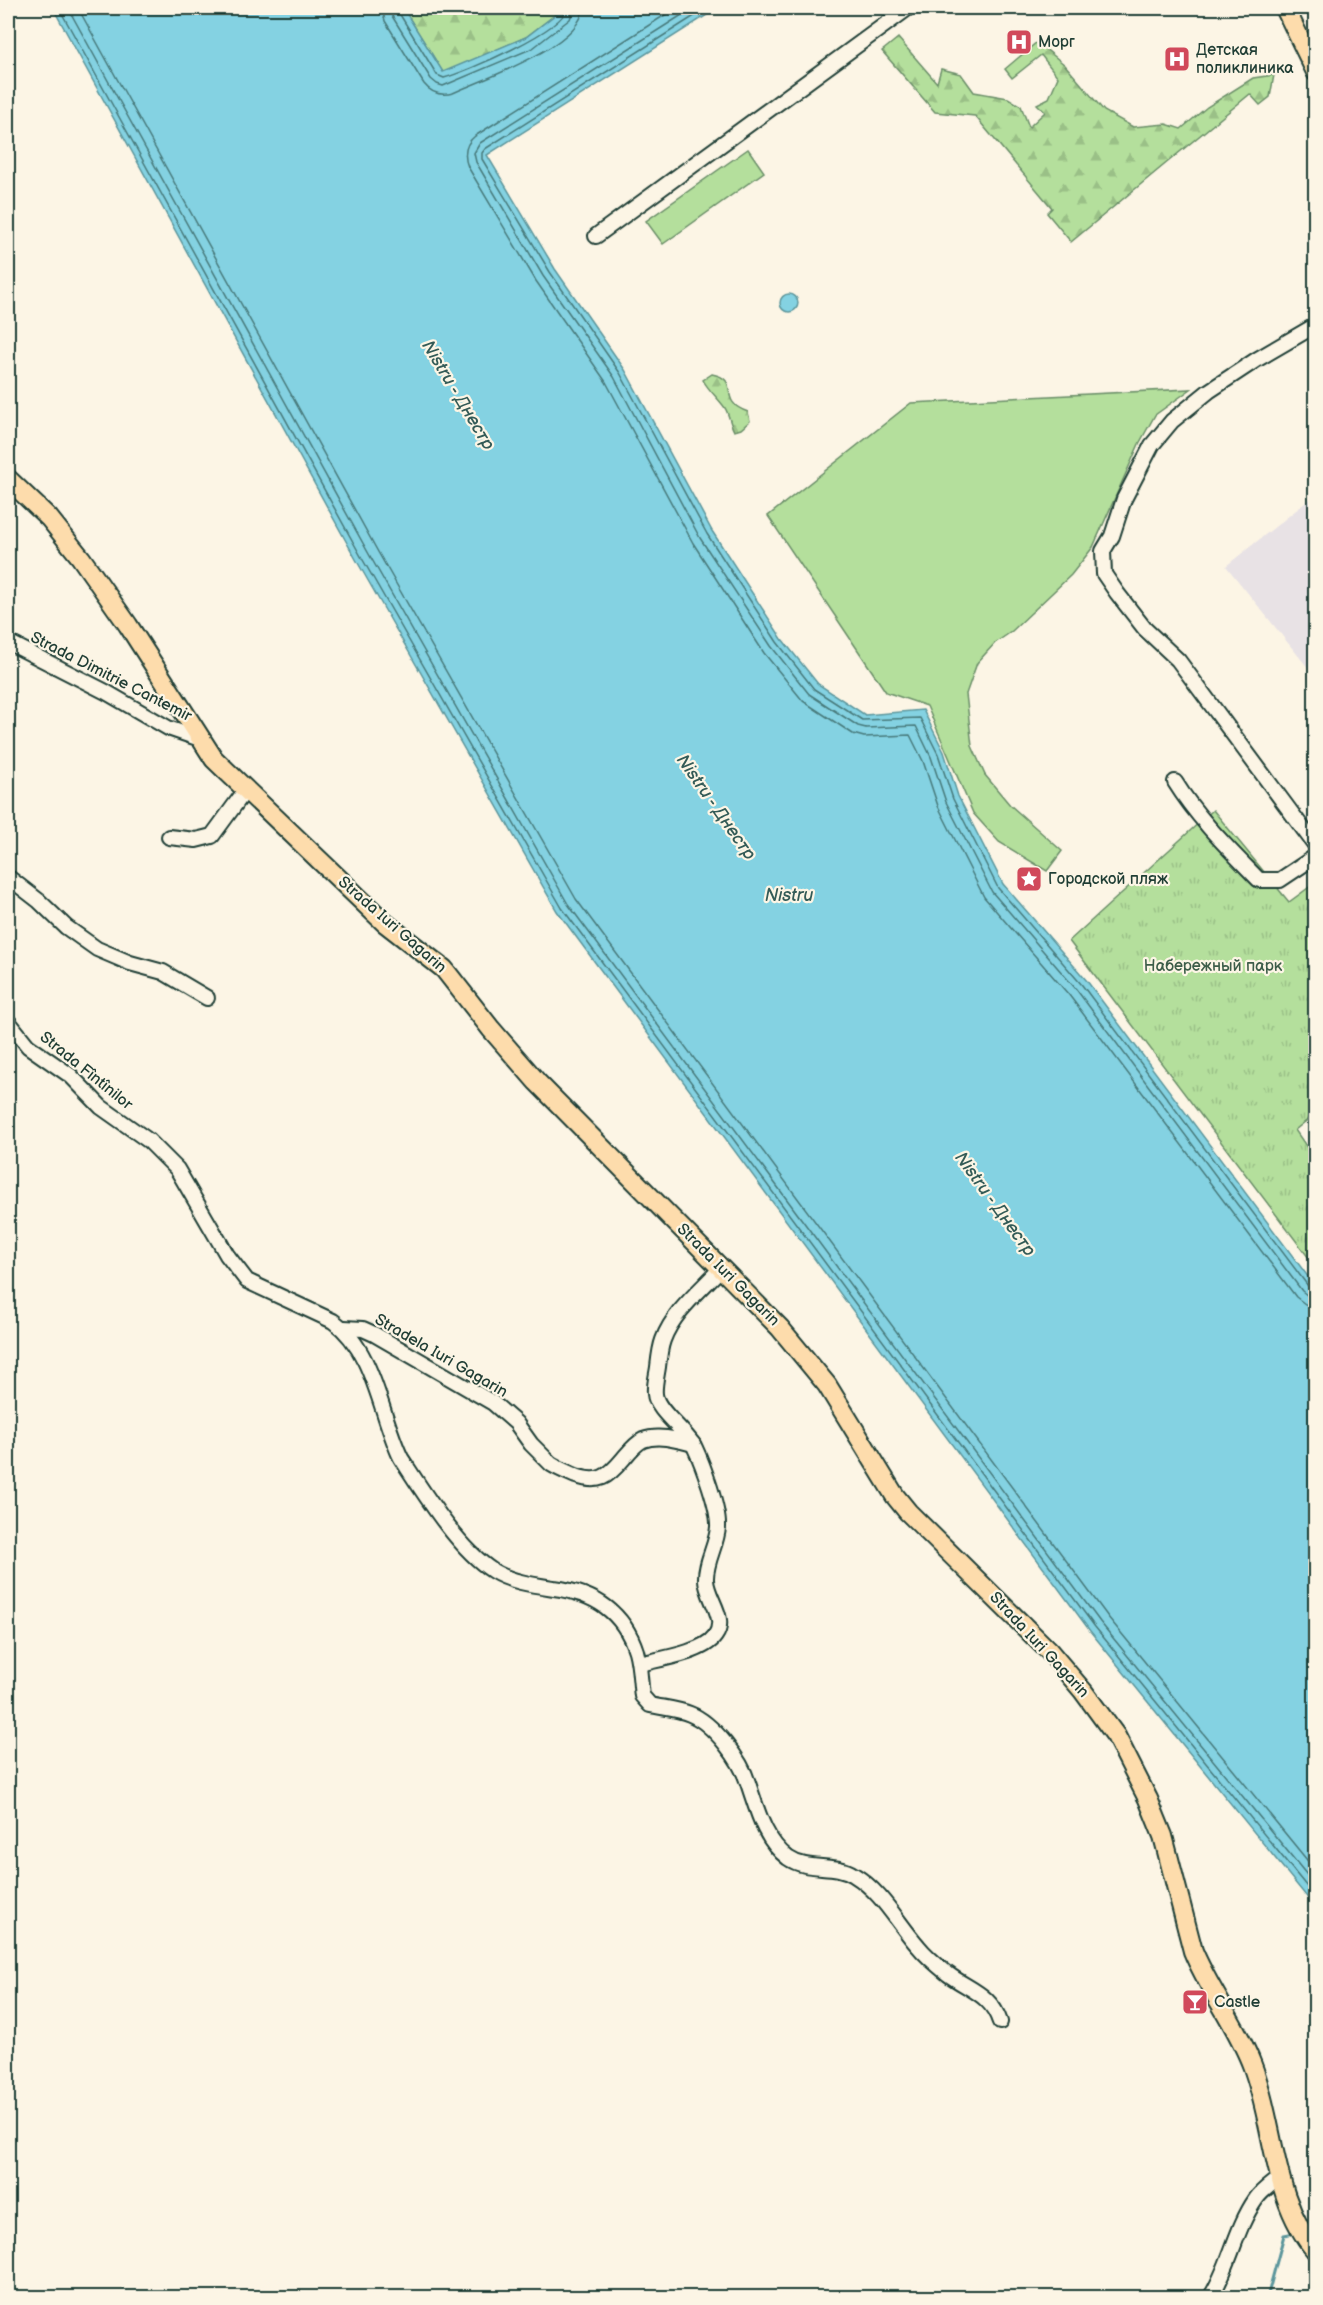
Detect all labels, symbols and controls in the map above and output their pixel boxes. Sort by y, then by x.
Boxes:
hospital icon: Морг [1004,27,1034,57]
place label: Морг [1038,33,1075,52]
place label: Детская поликлиника [1196,41,1294,78]
hospital icon: Детская поликлиника [1162,44,1192,74]
water label: Nistru - Днестр [417,337,499,453]
street label: Strada Dimitrie Cantemir [27,628,195,726]
water label: Nistru - Днестр [672,750,760,864]
place icon: Городской пляж [1014,864,1044,894]
place label: Городской пляж [1048,870,1169,889]
street label: Strada Iuri Gagarin [334,873,450,977]
water label: Nistru [765,885,813,906]
park label: Набережный парк [1144,957,1283,976]
street label: Strada Fîntînilor [36,1028,136,1114]
water label: Nistru - Днестр [950,1148,1040,1260]
street label: Strada Iuri Gagarin [673,1220,783,1330]
street label: Stradela Iuri Gagarin [371,1310,511,1402]
street label: Strada Iuri Gagarin [985,1588,1093,1702]
bar icon: Castle [1180,1987,1210,2017]
place label: Castle [1214,1993,1261,2012]

